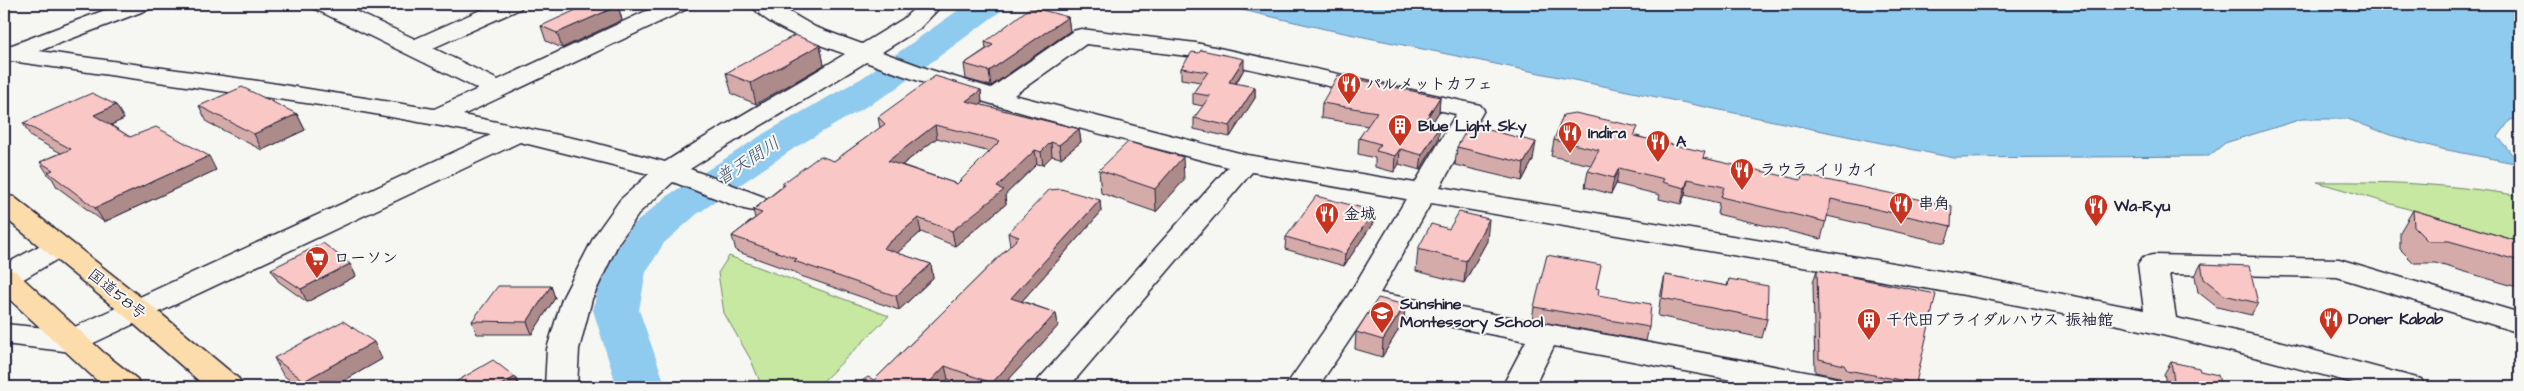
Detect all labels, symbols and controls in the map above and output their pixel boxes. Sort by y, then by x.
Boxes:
restaurant icon: パルメットカフェ [1336,71,1362,105]
place label: パルメットカフェ [1366,73,1493,95]
building icon: Blue Light Sky [1387,113,1413,147]
place label: Blue Light Sky [1418,115,1527,139]
restaurant icon: Indira [1557,120,1583,154]
place label: Indira [1588,122,1627,144]
restaurant icon: A [1645,129,1671,163]
water label: 普天間川 [711,131,785,191]
place label: A [1676,131,1687,153]
restaurant icon: ラウラ イリカイ [1729,157,1755,191]
place label: ラウラ イリカイ [1760,159,1878,181]
restaurant icon: 串角 [1888,191,1914,225]
place label: 串角 [1918,193,1950,215]
restaurant icon: Wa-Ryu [2083,193,2109,227]
place label: Wa-Ryu [2113,195,2170,218]
restaurant icon: 金城 [1314,201,1340,235]
place label: 金城 [1344,203,1376,225]
supermarket icon: ローソン [304,245,330,279]
place label: ローソン [334,247,398,269]
street label: 国道58号 [83,264,151,324]
place label: Sunshine Montessory School [1399,293,1544,334]
school or university icon: Sunshine Montessory School [1369,300,1395,334]
restaurant icon: Doner Kabab [2318,306,2344,340]
building icon: 千代田ブライダルハウス 振袖館 [1856,307,1882,341]
place label: Doner Kabab [2348,308,2443,330]
place label: 千代田ブライダルハウス 振袖館 [1886,309,2114,331]

